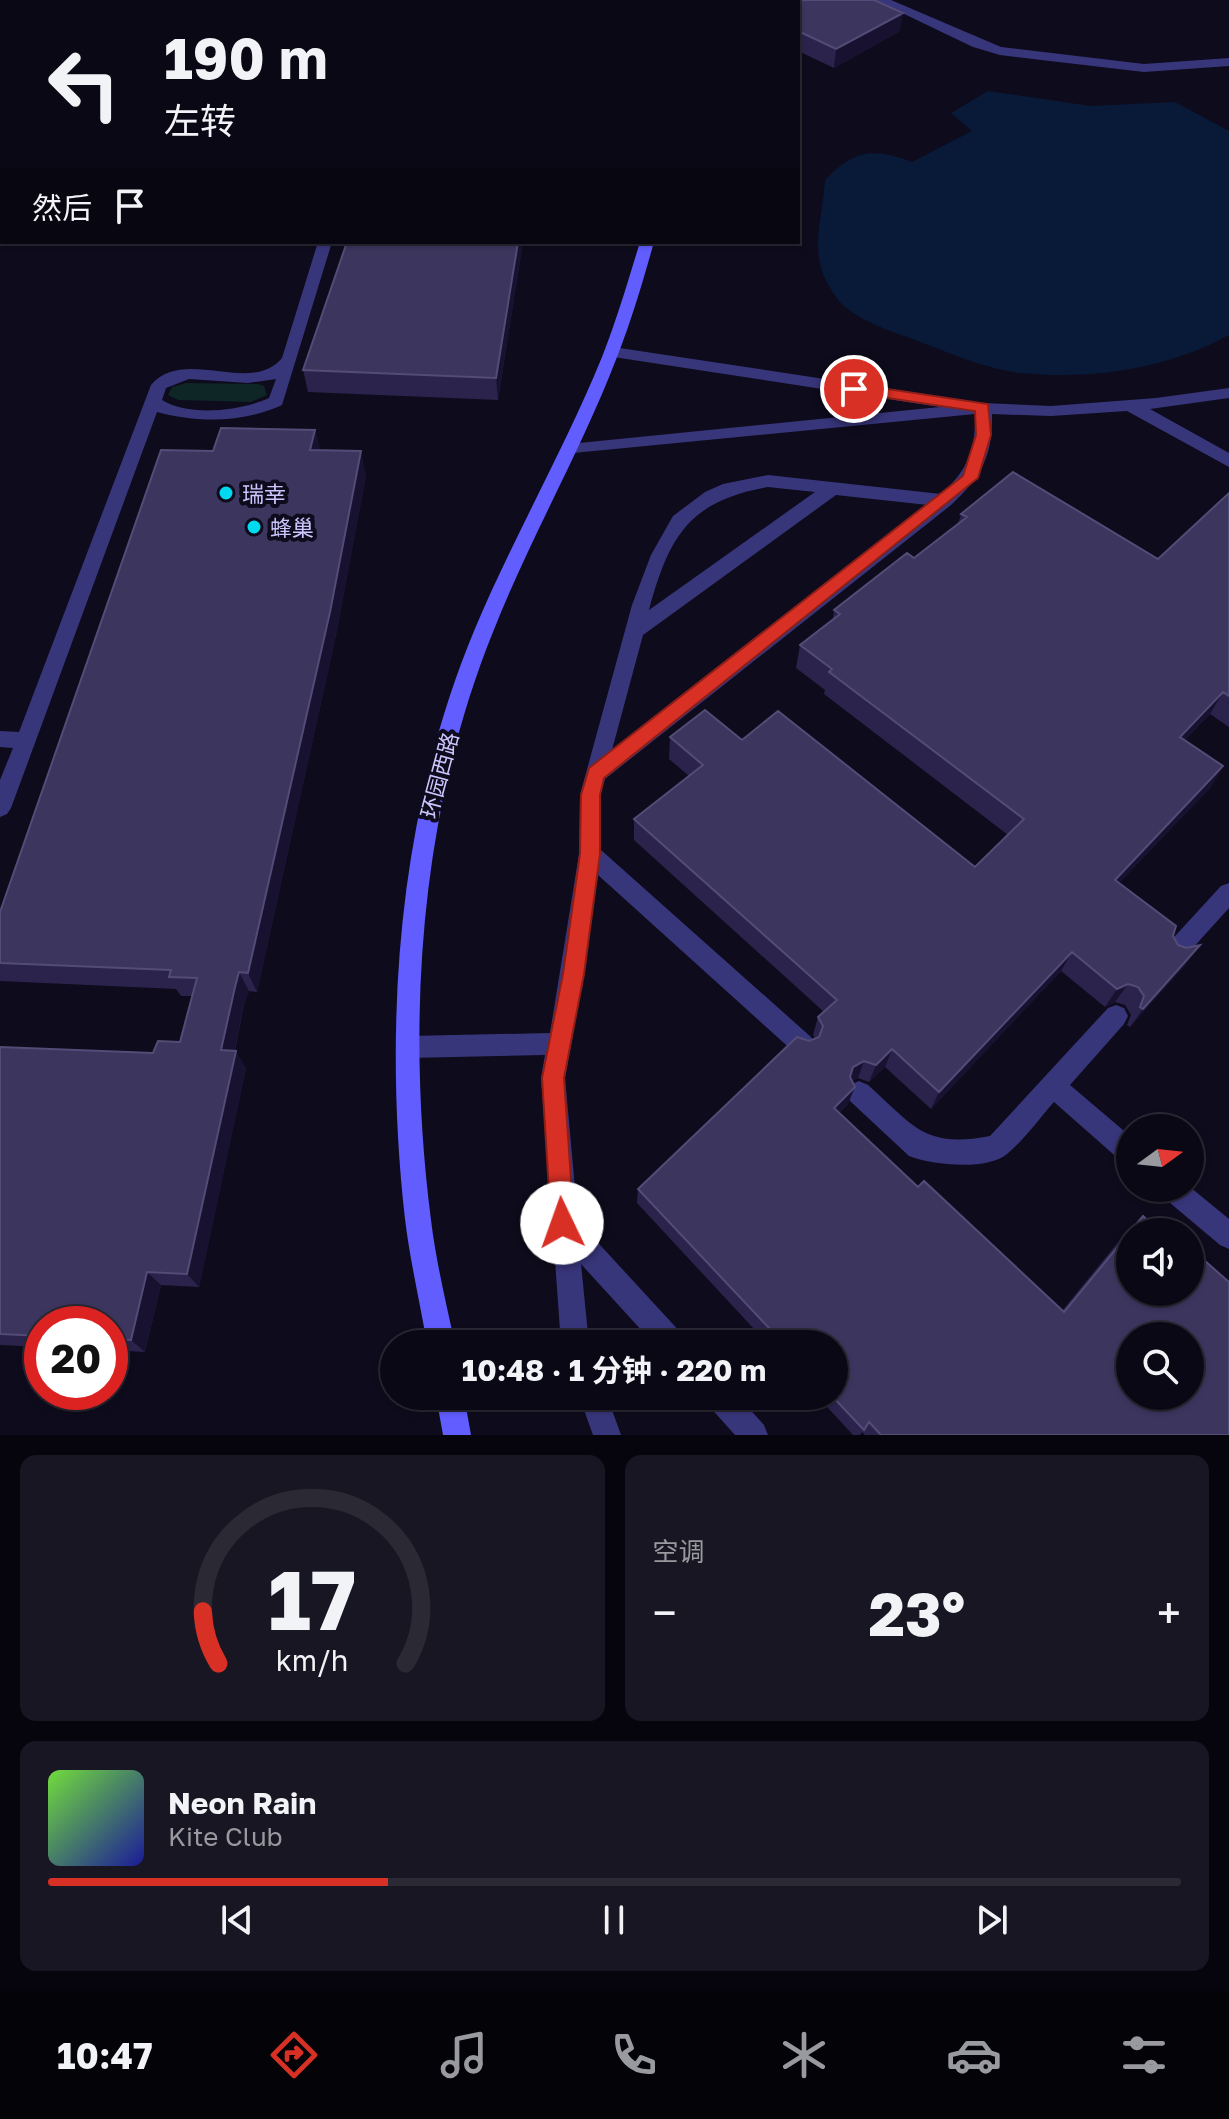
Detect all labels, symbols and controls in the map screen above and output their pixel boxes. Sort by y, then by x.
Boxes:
text: 190 m [164,24,328,91]
icon: left [32,32,136,136]
text: 左转 [164,99,236,142]
icon: arrive [108,184,152,228]
text: 然后 [32,190,92,226]
pin [820,355,888,423]
icon: arrive [832,367,876,411]
place label: 瑞幸 [242,480,286,507]
marker: 瑞幸 [217,484,235,502]
place label: 蜂巢 [270,514,314,541]
marker: 蜂巢 [245,518,263,536]
street label: 环园西路 [415,729,463,821]
north arrow [1116,1114,1204,1202]
map controls [1116,1114,1204,1410]
position arrow [520,1181,604,1265]
button: sound [1116,1218,1204,1306]
speed limit sign: 20 [24,1306,128,1410]
button: search [1116,1322,1204,1410]
text: 10:48 · 1 分钟 · 220 m [462,1352,766,1388]
text: 空调 [653,1536,705,1567]
text: 17 [268,1548,356,1648]
text: 23° [868,1577,965,1649]
text: − [653,1586,677,1639]
text: + [1157,1586,1181,1639]
text: km/h [276,1643,349,1677]
text: Neon Rain [168,1785,316,1821]
text: Kite Club [168,1821,283,1852]
icon: previous [215,1898,259,1942]
icon: pause [592,1898,636,1942]
icon: next [970,1898,1014,1942]
icon: directions [266,2027,322,2083]
icon: music [436,2027,492,2083]
icon: phone [606,2027,662,2083]
icon: climate [776,2027,832,2083]
icon: car [946,2027,1002,2083]
icon: filters [1116,2027,1172,2083]
text: 10:47 [57,2034,153,2077]

